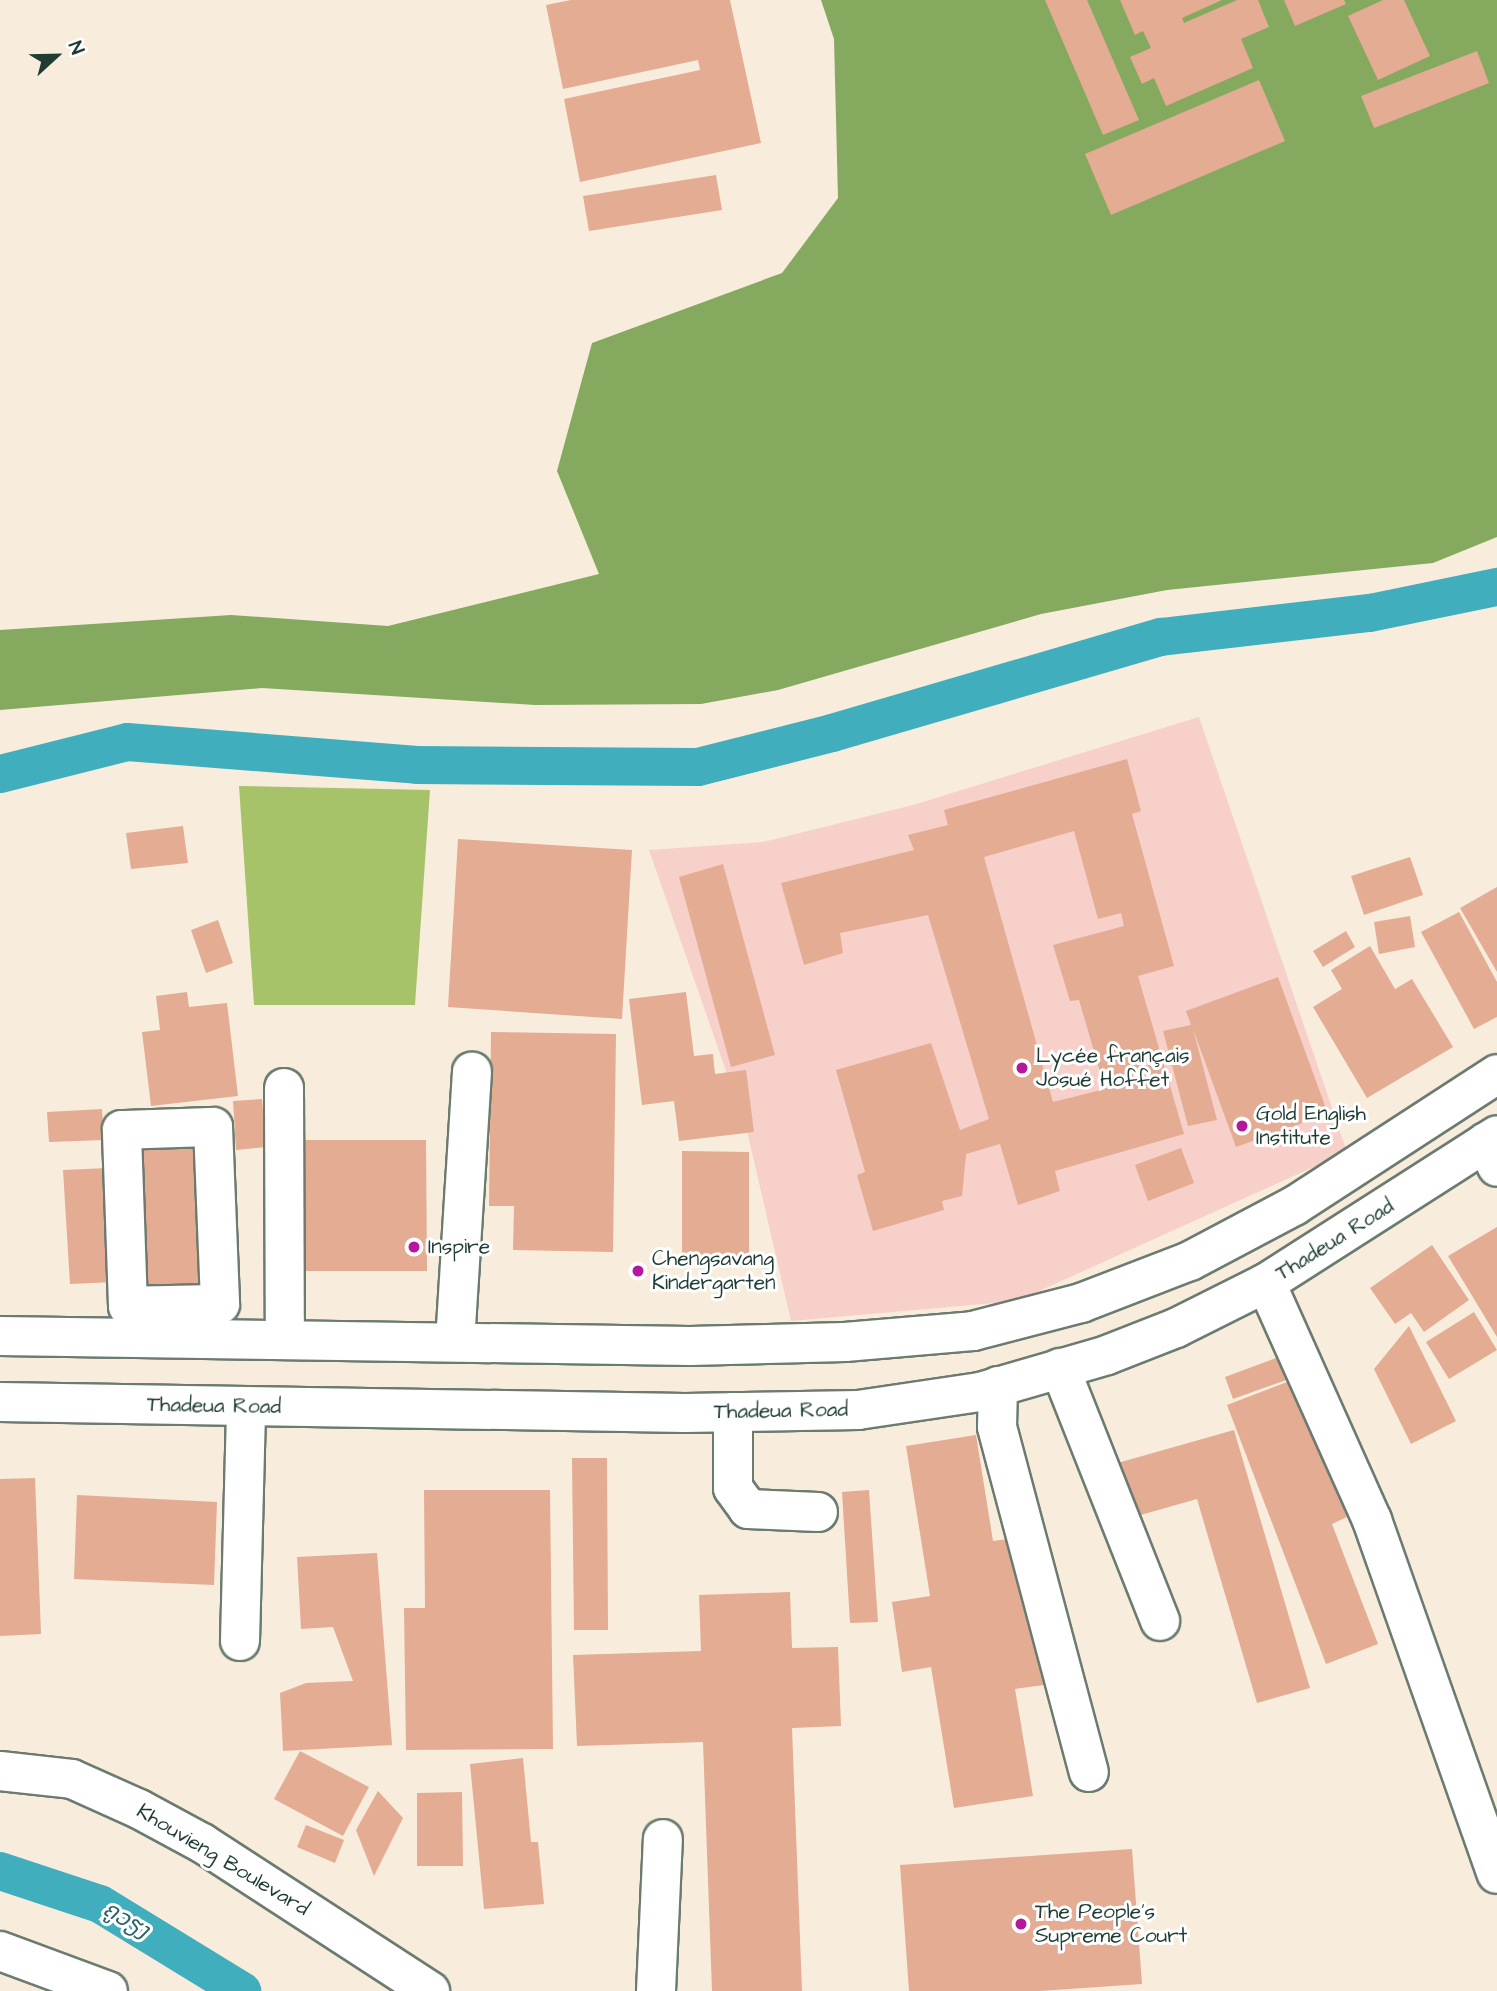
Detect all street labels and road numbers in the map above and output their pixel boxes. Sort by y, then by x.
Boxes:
street label: Thadeua Road [1271,1194,1399,1286]
street label: Thadeua Road [147,1392,281,1420]
street label: Thadeua Road [714,1397,848,1425]
street label: Khouvieng Boulevard [132,1799,314,1921]

